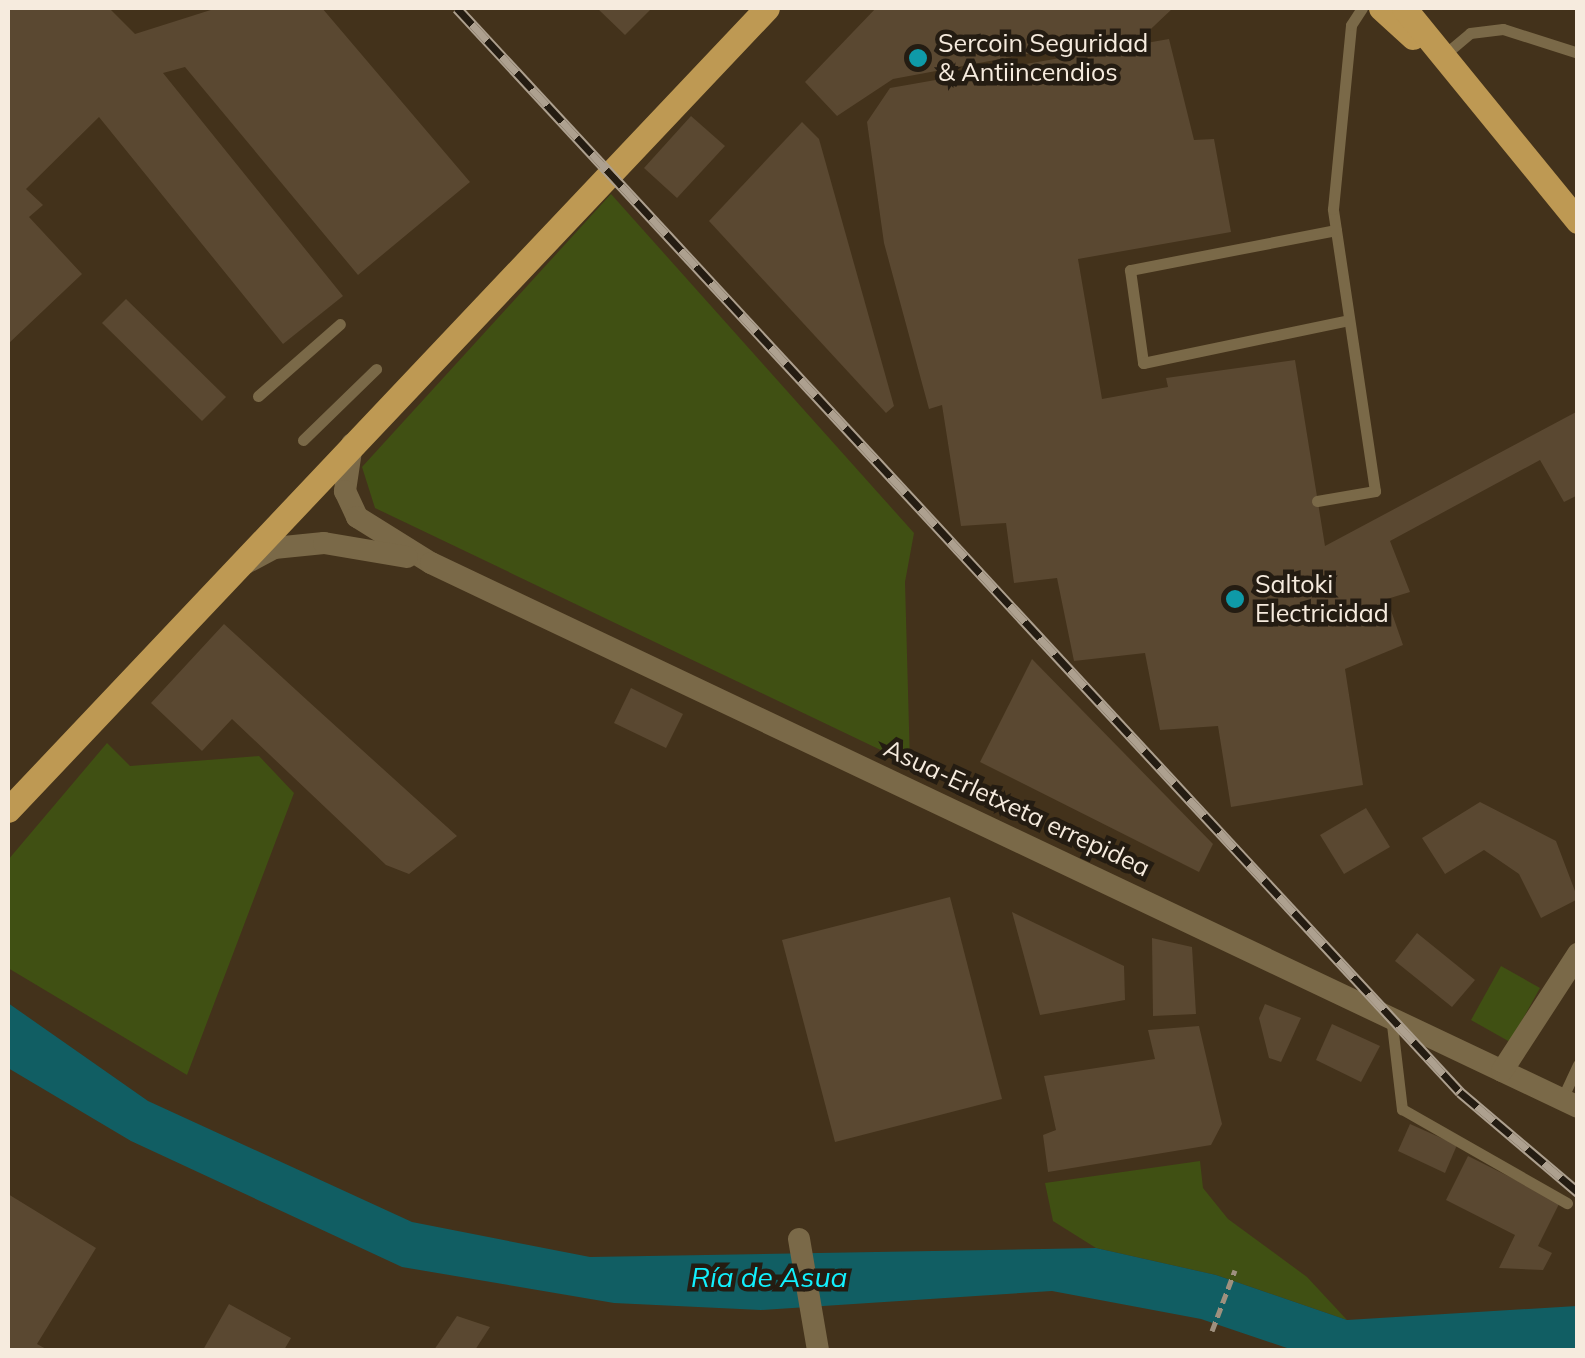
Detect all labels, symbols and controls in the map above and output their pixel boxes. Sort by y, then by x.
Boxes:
place label: Sercoin Seguridad & Antiincendios [938,29,1148,88]
marker: Sercoin Seguridad & Antiincendios [907,47,929,69]
place label: Saltoki Electricidad [1255,570,1389,629]
marker: Saltoki Electricidad [1224,588,1246,610]
street label: Asua-Erletxeta errepidea [879,733,1155,883]
water label: Ría de Asua [691,1260,847,1294]

